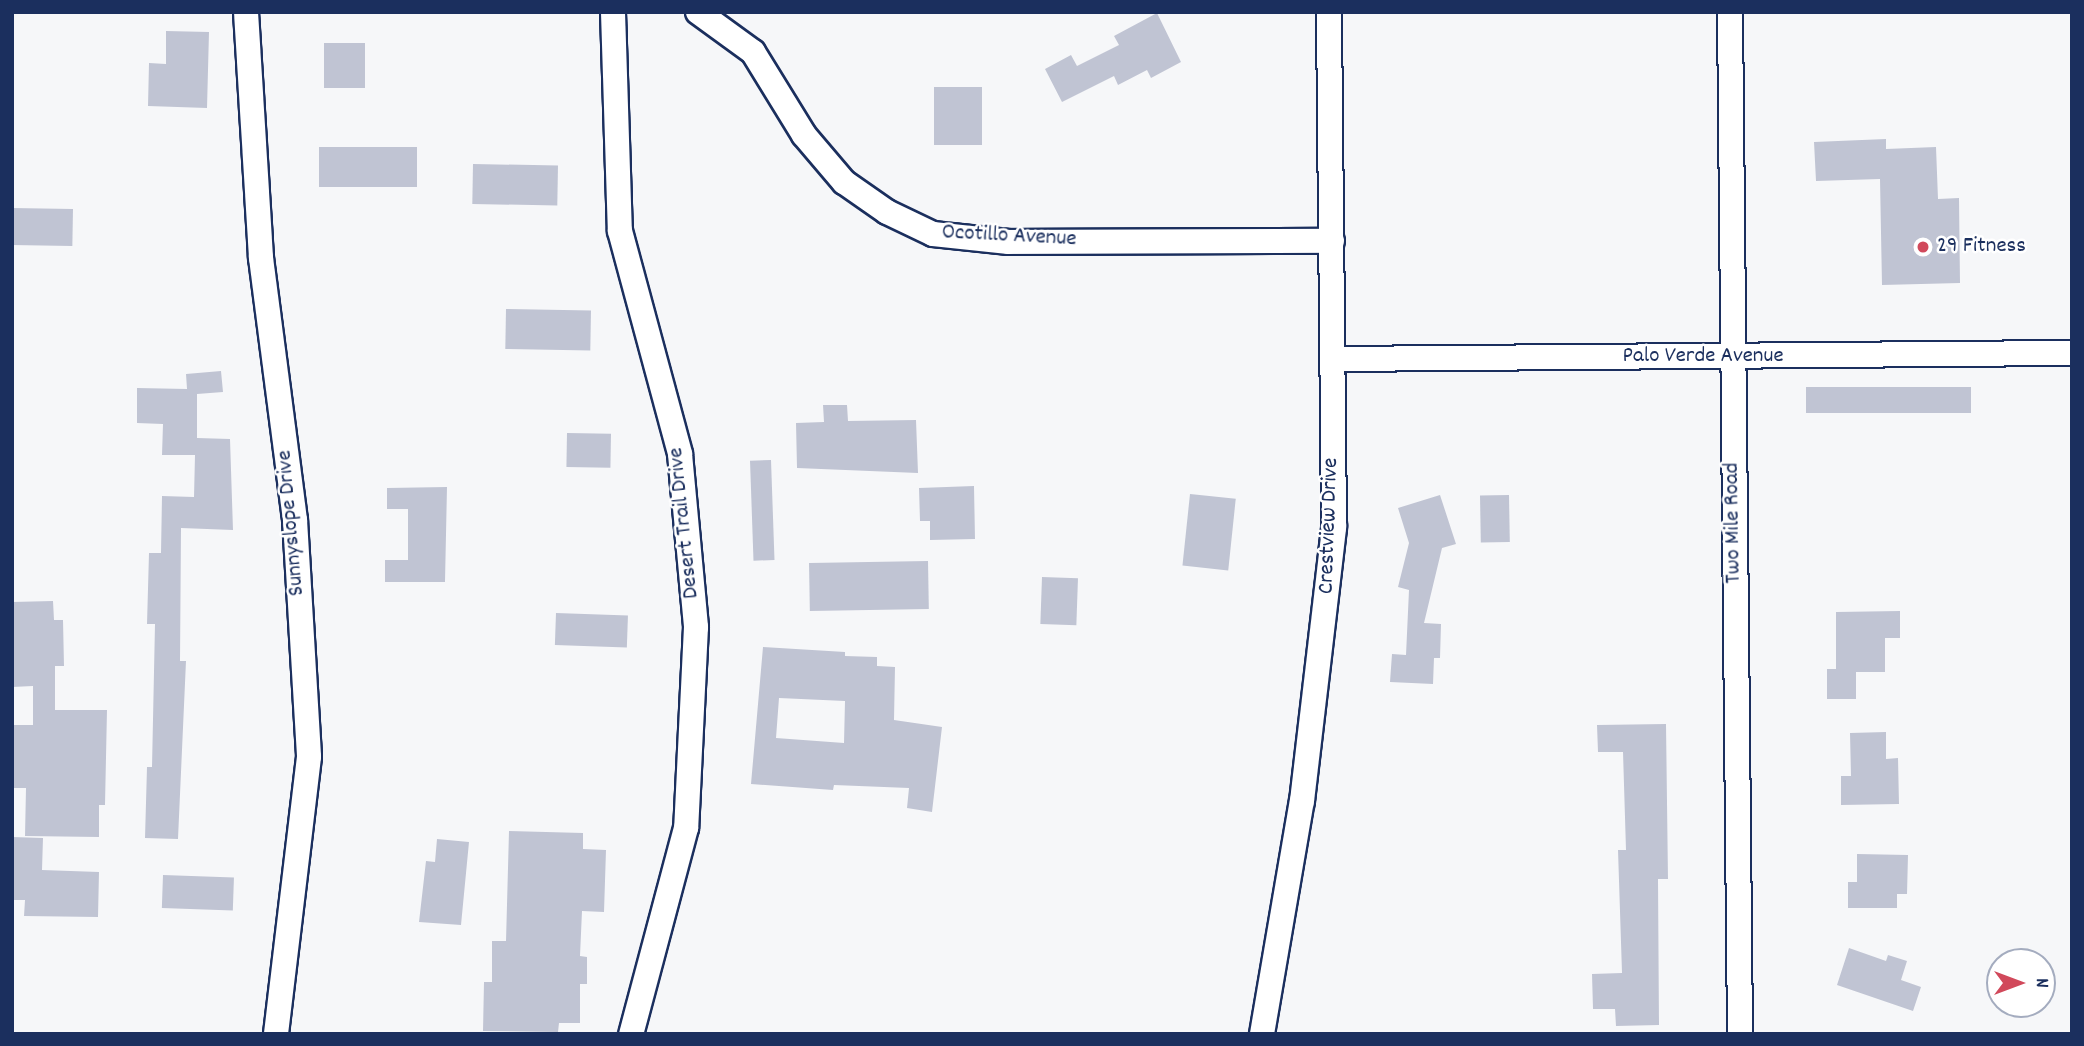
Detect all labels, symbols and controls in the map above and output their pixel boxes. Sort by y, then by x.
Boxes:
street label: Ocotillo Avenue [941,220,1077,254]
place label: 29 Fitness [1937,233,2026,261]
marker: 29 Fitness [1915,239,1931,255]
street label: Palo Verde Avenue [1622,343,1784,371]
street label: Desert Trail Drive [663,446,707,600]
street label: Sunnyslope Drive [272,449,312,597]
street label: Crestview Drive [1314,457,1346,595]
street label: Two Mile Road [1719,462,1749,584]
north arrow [1986,948,2056,1018]
text: N [2027,978,2054,988]

